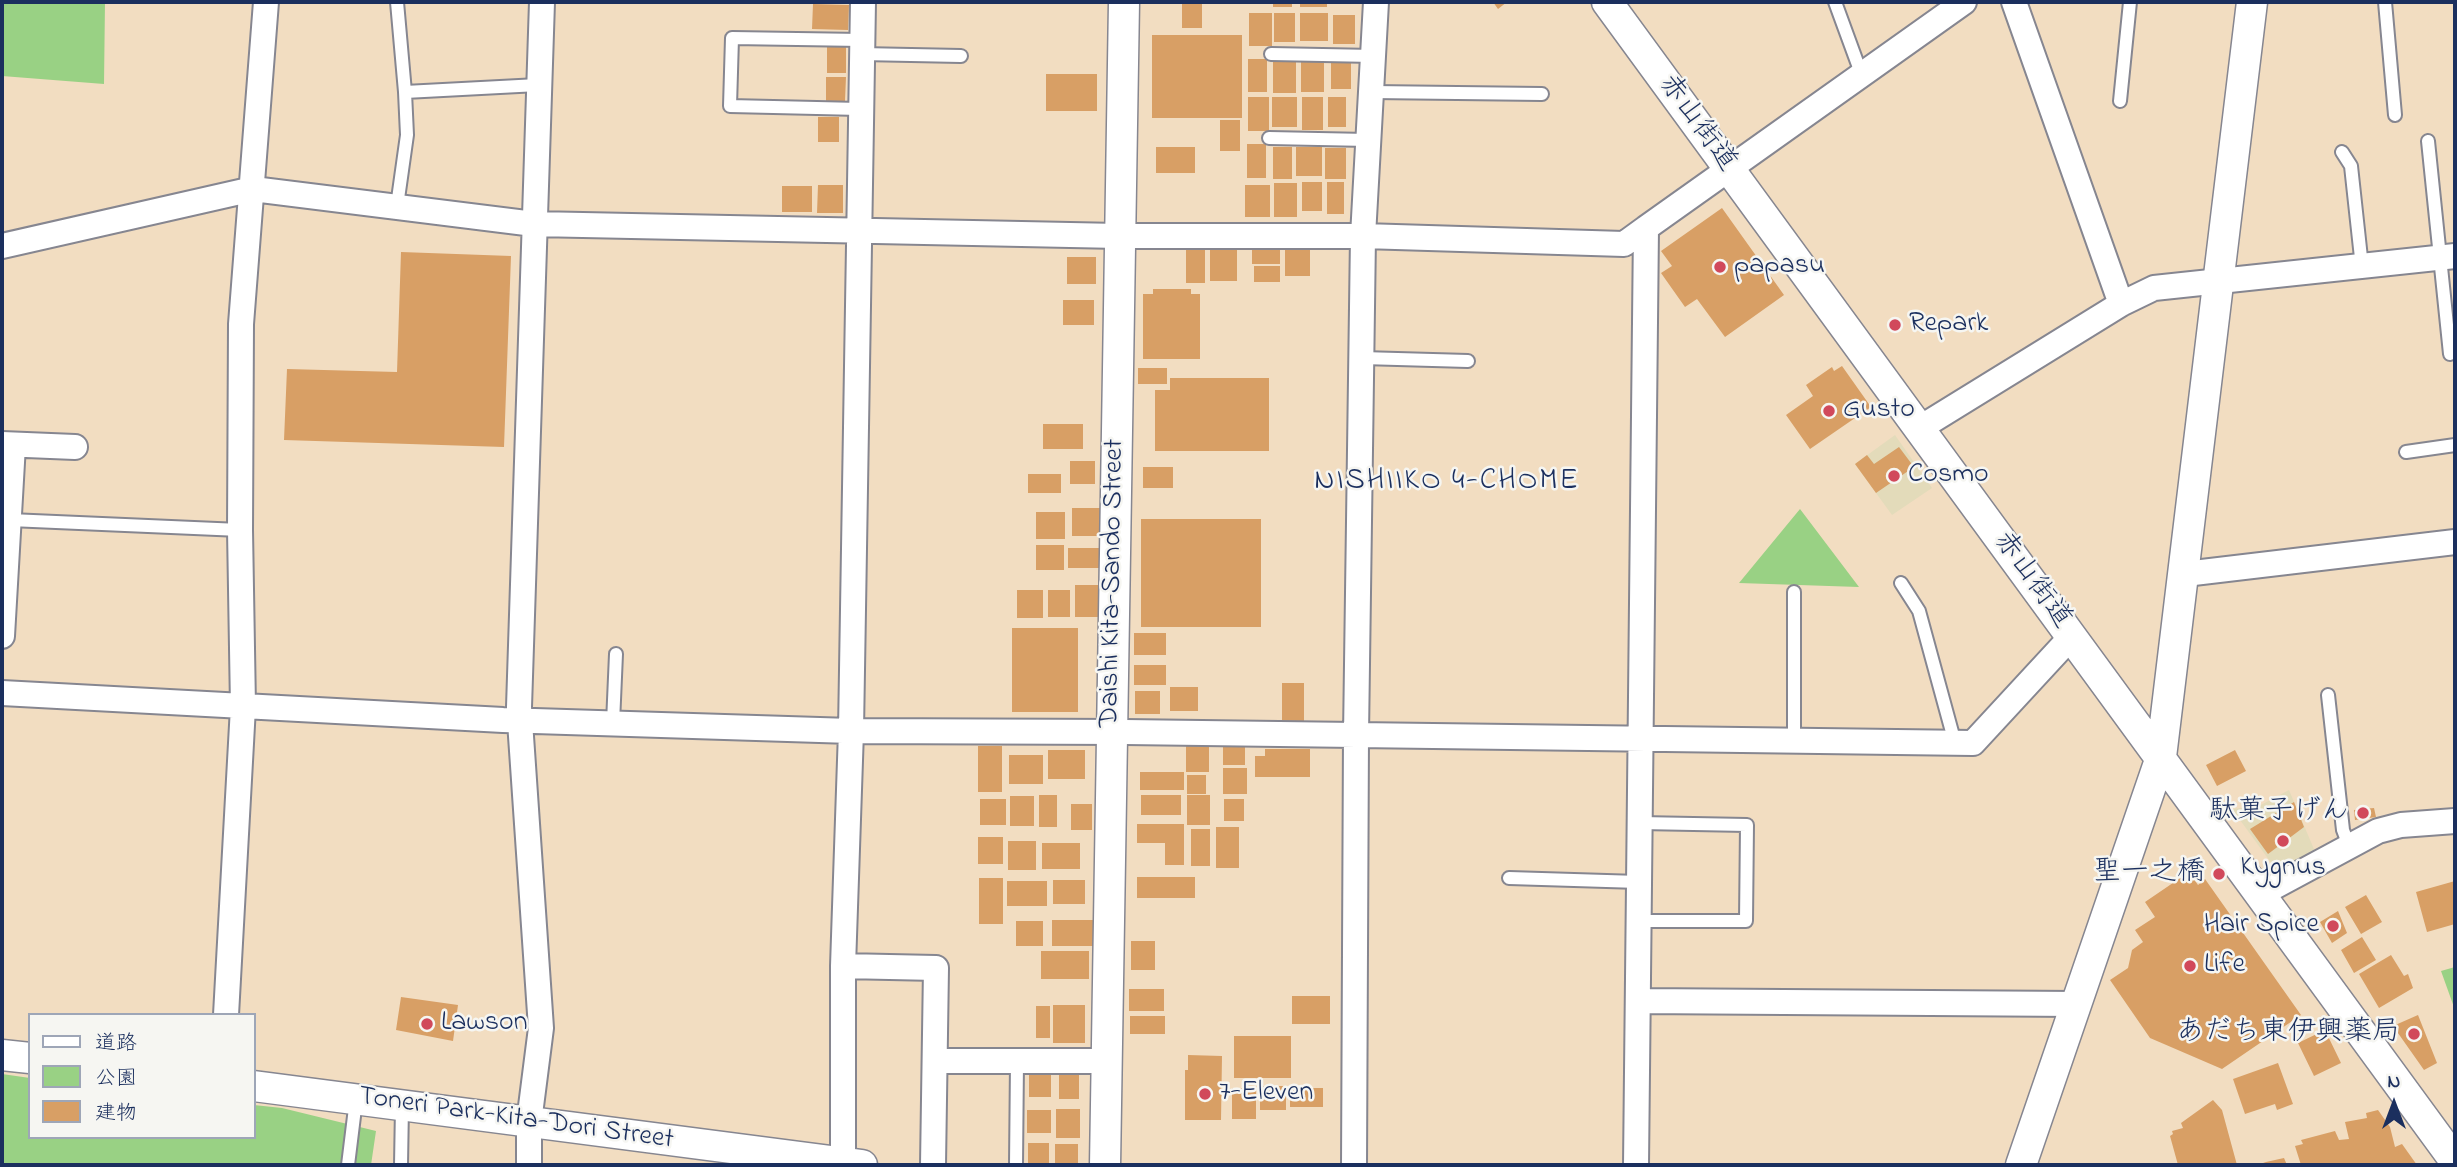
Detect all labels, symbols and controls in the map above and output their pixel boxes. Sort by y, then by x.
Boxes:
street label: 赤山街道 [1649,69,1743,179]
place label: papasu [1734,250,1825,284]
marker: papasu [1712,259,1728,275]
place label: Repark [1909,308,1988,342]
marker: Repark [1887,317,1903,333]
place label: Gusto [1843,394,1915,428]
marker: Gusto [1821,403,1837,419]
street label: Daishi Kita-Sando Street [1095,438,1133,728]
place label: Cosmo [1908,459,1988,493]
district label: NISHIIKO 4-CHOME [1316,465,1578,501]
marker: Cosmo [1886,468,1902,484]
street label: 赤山街道 [1984,526,2078,636]
place label: 駄菓子げん [2209,796,2349,830]
marker: 駄菓子げん [2355,805,2371,821]
marker: Kygnus [2275,833,2291,849]
place label: Kygnus [2240,852,2326,886]
place label: 聖一之橋 [2093,857,2205,891]
marker: 聖一之橋 [2211,866,2227,882]
place label: Hair Spice [2204,909,2319,943]
marker: Hair Spice [2325,918,2341,934]
place label: Life [2204,949,2245,983]
marker: Life [2182,958,2198,974]
place label: Lawson [441,1007,527,1041]
legend [28,1013,256,1139]
marker: Lawson [419,1016,435,1032]
place label: あだち東伊興薬局 [2176,1017,2400,1051]
marker: あだち東伊興薬局 [2406,1026,2422,1042]
text: 道路 [95,1029,137,1059]
text: 公園 [95,1064,137,1094]
north arrow [2359,1069,2429,1139]
text: N [2388,1069,2400,1096]
place label: 7-Eleven [1219,1077,1313,1111]
street label: Toneri Park-Kita-Dori Street [356,1081,676,1159]
marker: 7-Eleven [1197,1086,1213,1102]
text: 建物 [95,1099,137,1129]

